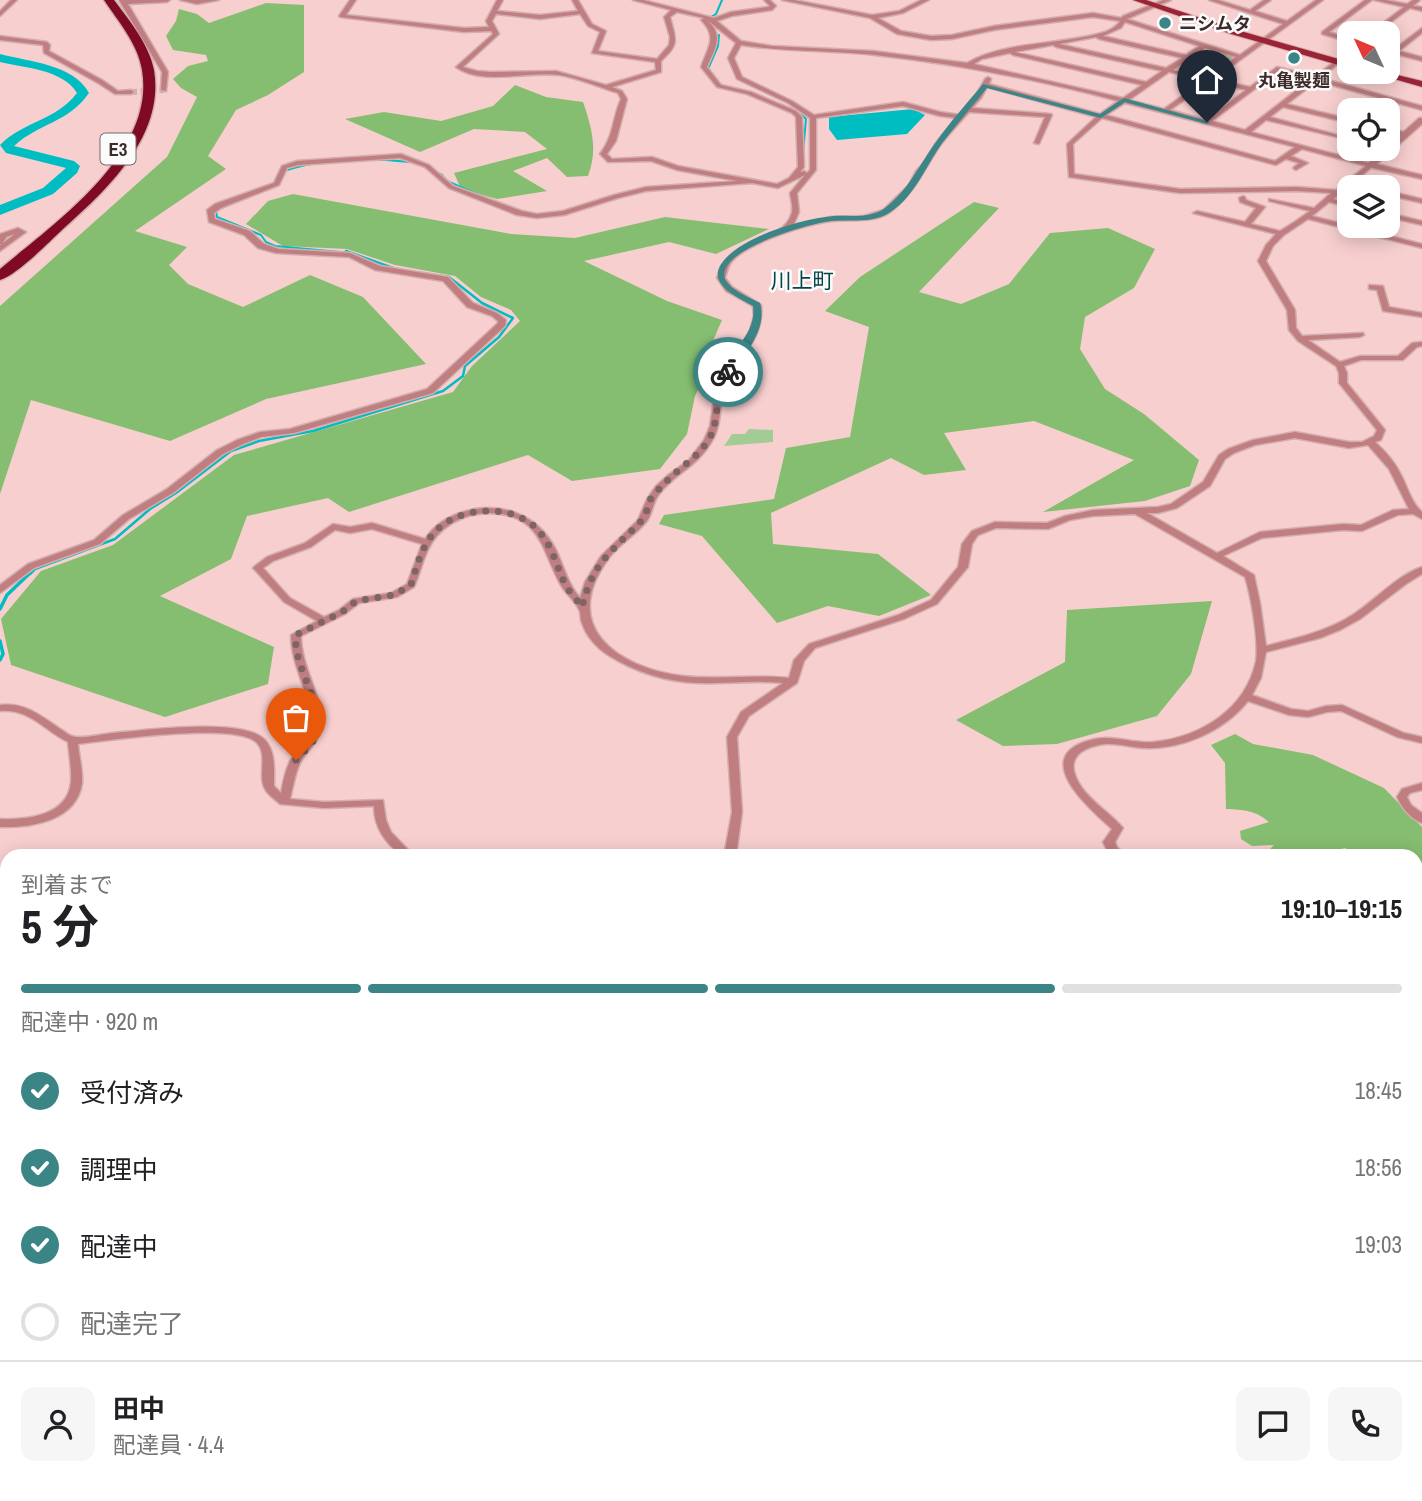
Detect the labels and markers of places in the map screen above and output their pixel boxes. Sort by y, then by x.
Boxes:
place label: ニシムタ [1179,11,1251,36]
marker: ニシムタ [1157,15,1173,31]
pin [1177,50,1237,122]
marker: 丸亀製麺 [1286,50,1302,66]
place label: 丸亀製麺 [1258,68,1330,93]
pin [266,688,326,760]

